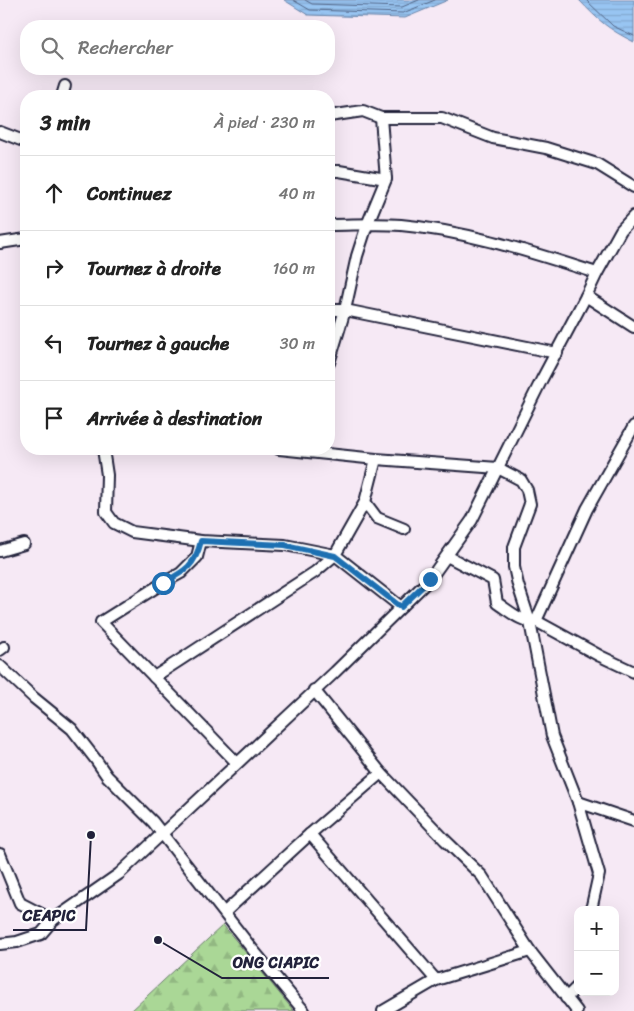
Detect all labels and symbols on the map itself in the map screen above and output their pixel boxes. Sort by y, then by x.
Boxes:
route end [419,568,442,591]
route start [152,572,175,595]
callout: CEAPIC [13,899,86,930]
text: CEAPIC [21,901,76,930]
callout: ONG CIAPIC [222,947,329,978]
text: ONG CIAPIC [232,948,319,977]

